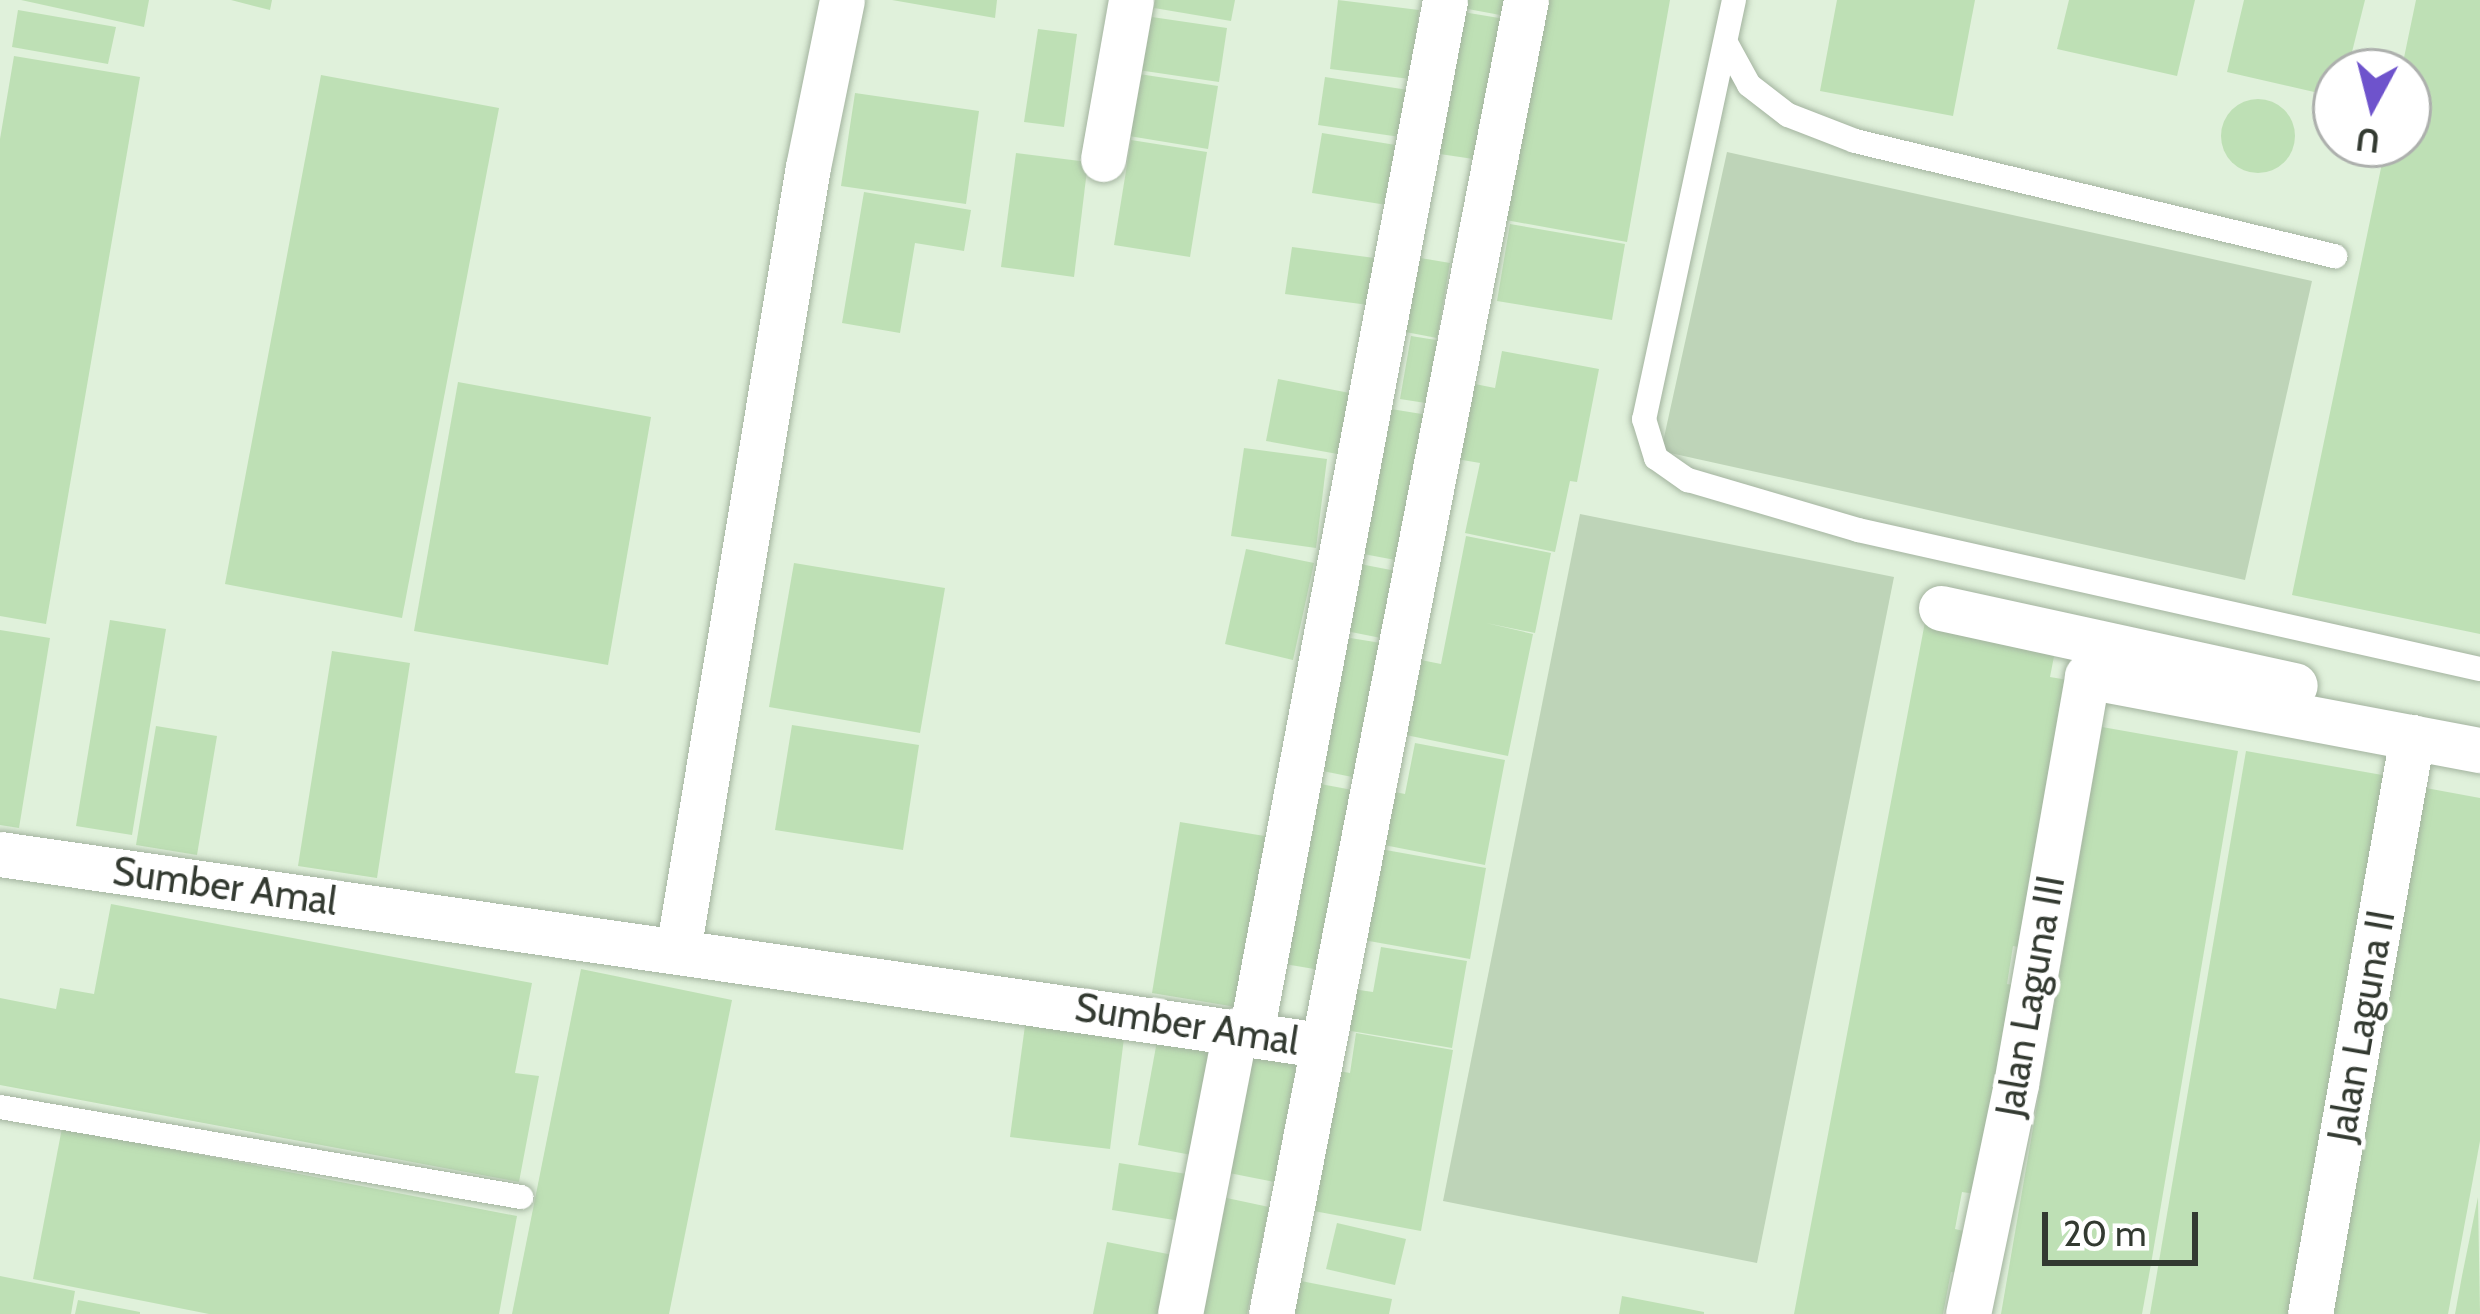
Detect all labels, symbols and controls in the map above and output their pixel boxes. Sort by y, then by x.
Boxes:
north arrow [2312,48,2432,168]
text: U [2354,119,2382,162]
street label: Sumber Amal [110,847,340,925]
street label: Jalan Laguna III [1986,872,2074,1120]
street label: Jalan Laguna II [2318,907,2404,1145]
street label: Sumber Amal [1072,983,1302,1065]
scale bar [2048,1188,2204,1262]
text: 20 m [2063,1211,2147,1255]

